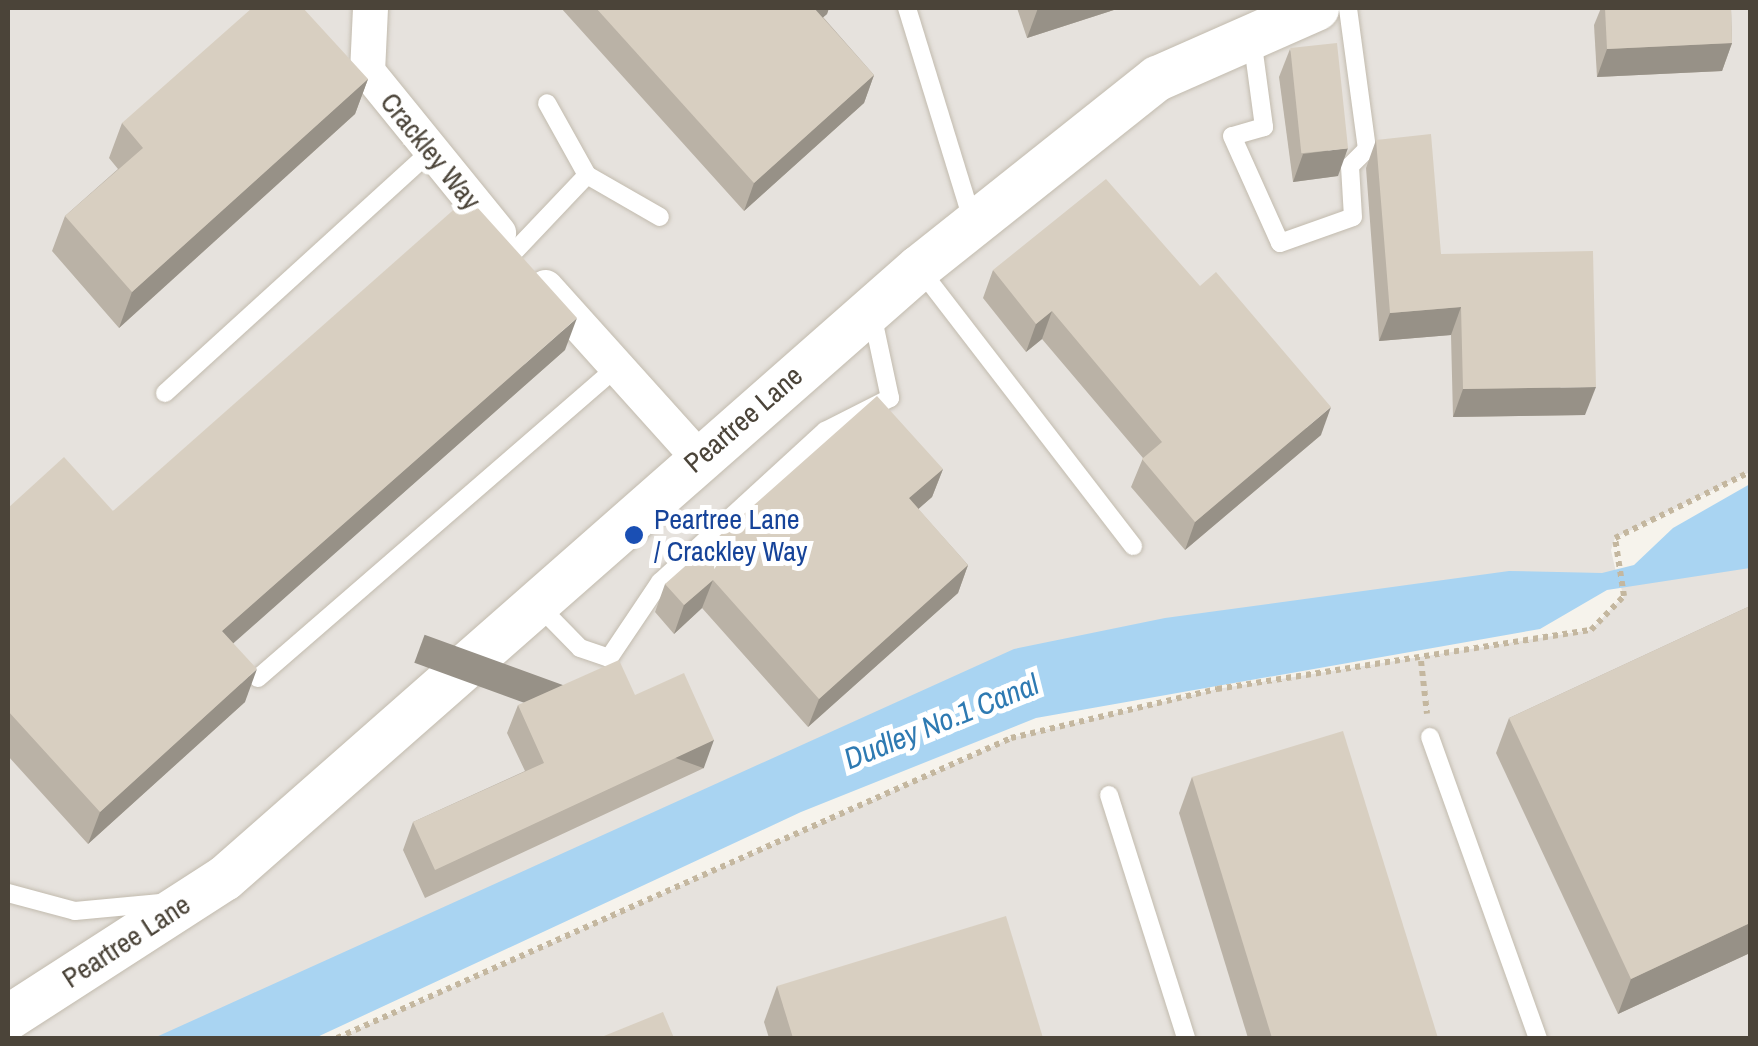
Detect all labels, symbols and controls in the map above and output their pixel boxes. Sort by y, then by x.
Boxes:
street label: Crackley Way [374,86,488,216]
street label: Peartree Lane [677,359,809,479]
place label: Peartree Lane / Crackley Way [654,502,808,568]
marker: Peartree Lane / Crackley Way [623,524,645,546]
water label: Dudley No.1 Canal [839,666,1043,776]
street label: Peartree Lane [56,887,196,995]

